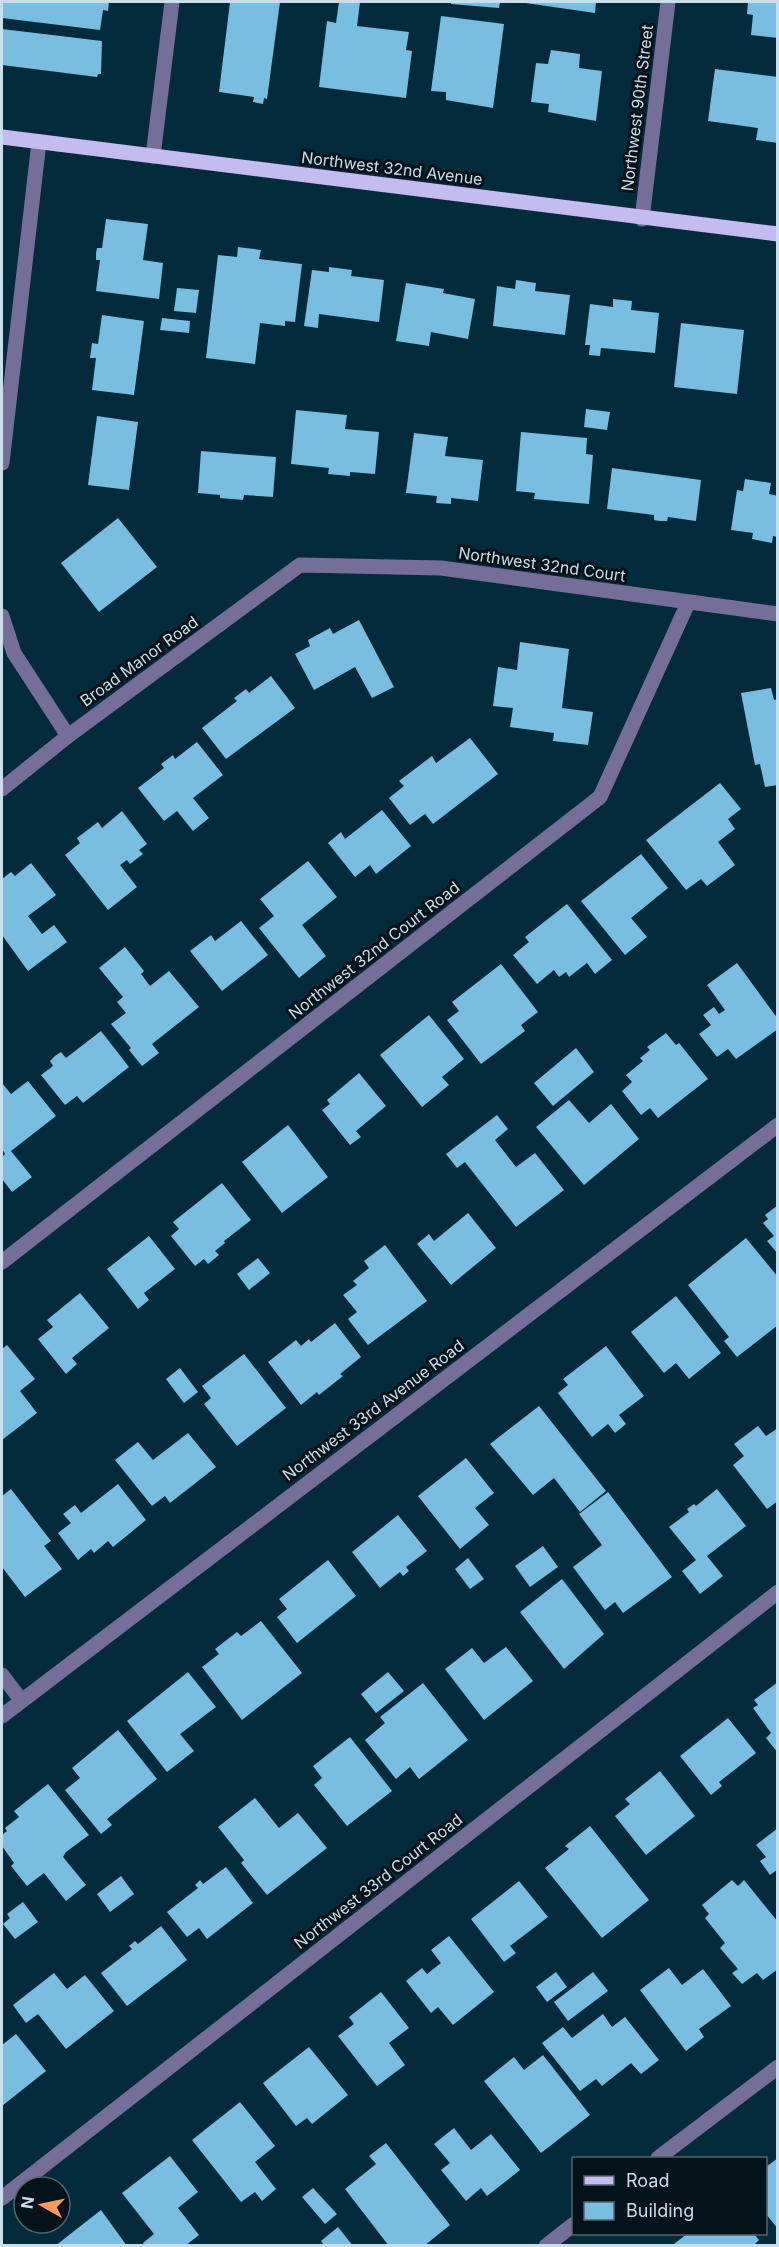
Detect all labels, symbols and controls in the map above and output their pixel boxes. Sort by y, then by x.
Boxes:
street label: Northwest 90th Street [617,24,657,192]
street label: Northwest 32nd Avenue [300,147,484,189]
street label: Northwest 32nd Court [457,542,627,586]
street label: Broad Manor Road [76,612,202,710]
street label: Northwest 32nd Court Road [284,877,464,1023]
street label: Northwest 33rd Avenue Road [278,1335,468,1485]
street label: Northwest 33rd Court Road [290,1809,466,1953]
legend [572,2157,767,2235]
text: Road [626,2170,669,2191]
north arrow [12,2175,72,2235]
text: N [16,2195,38,2210]
text: Building [626,2200,694,2221]

